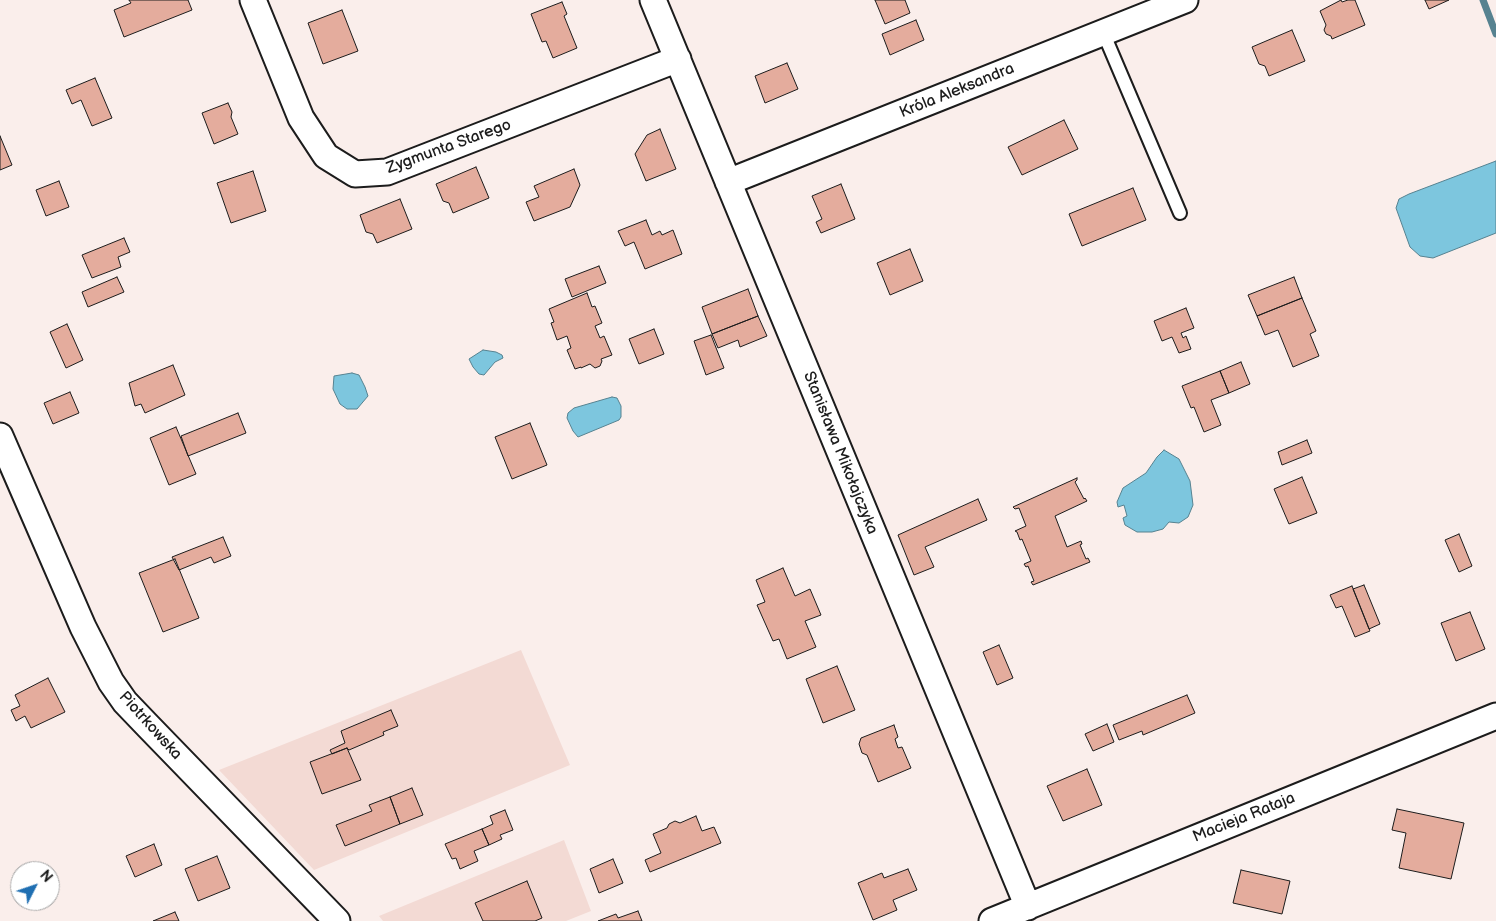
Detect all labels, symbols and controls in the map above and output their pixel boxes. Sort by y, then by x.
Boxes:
street label: Króla Aleksandra [897,59,1017,123]
street label: Zygmunta Starego [384,116,514,178]
street label: Stanisława Mikołajczyka [799,369,881,537]
street label: Piotrkowska [114,688,186,764]
street label: Macieja Rataja [1190,789,1298,847]
north arrow [10,861,60,911]
text: N [36,867,56,886]

